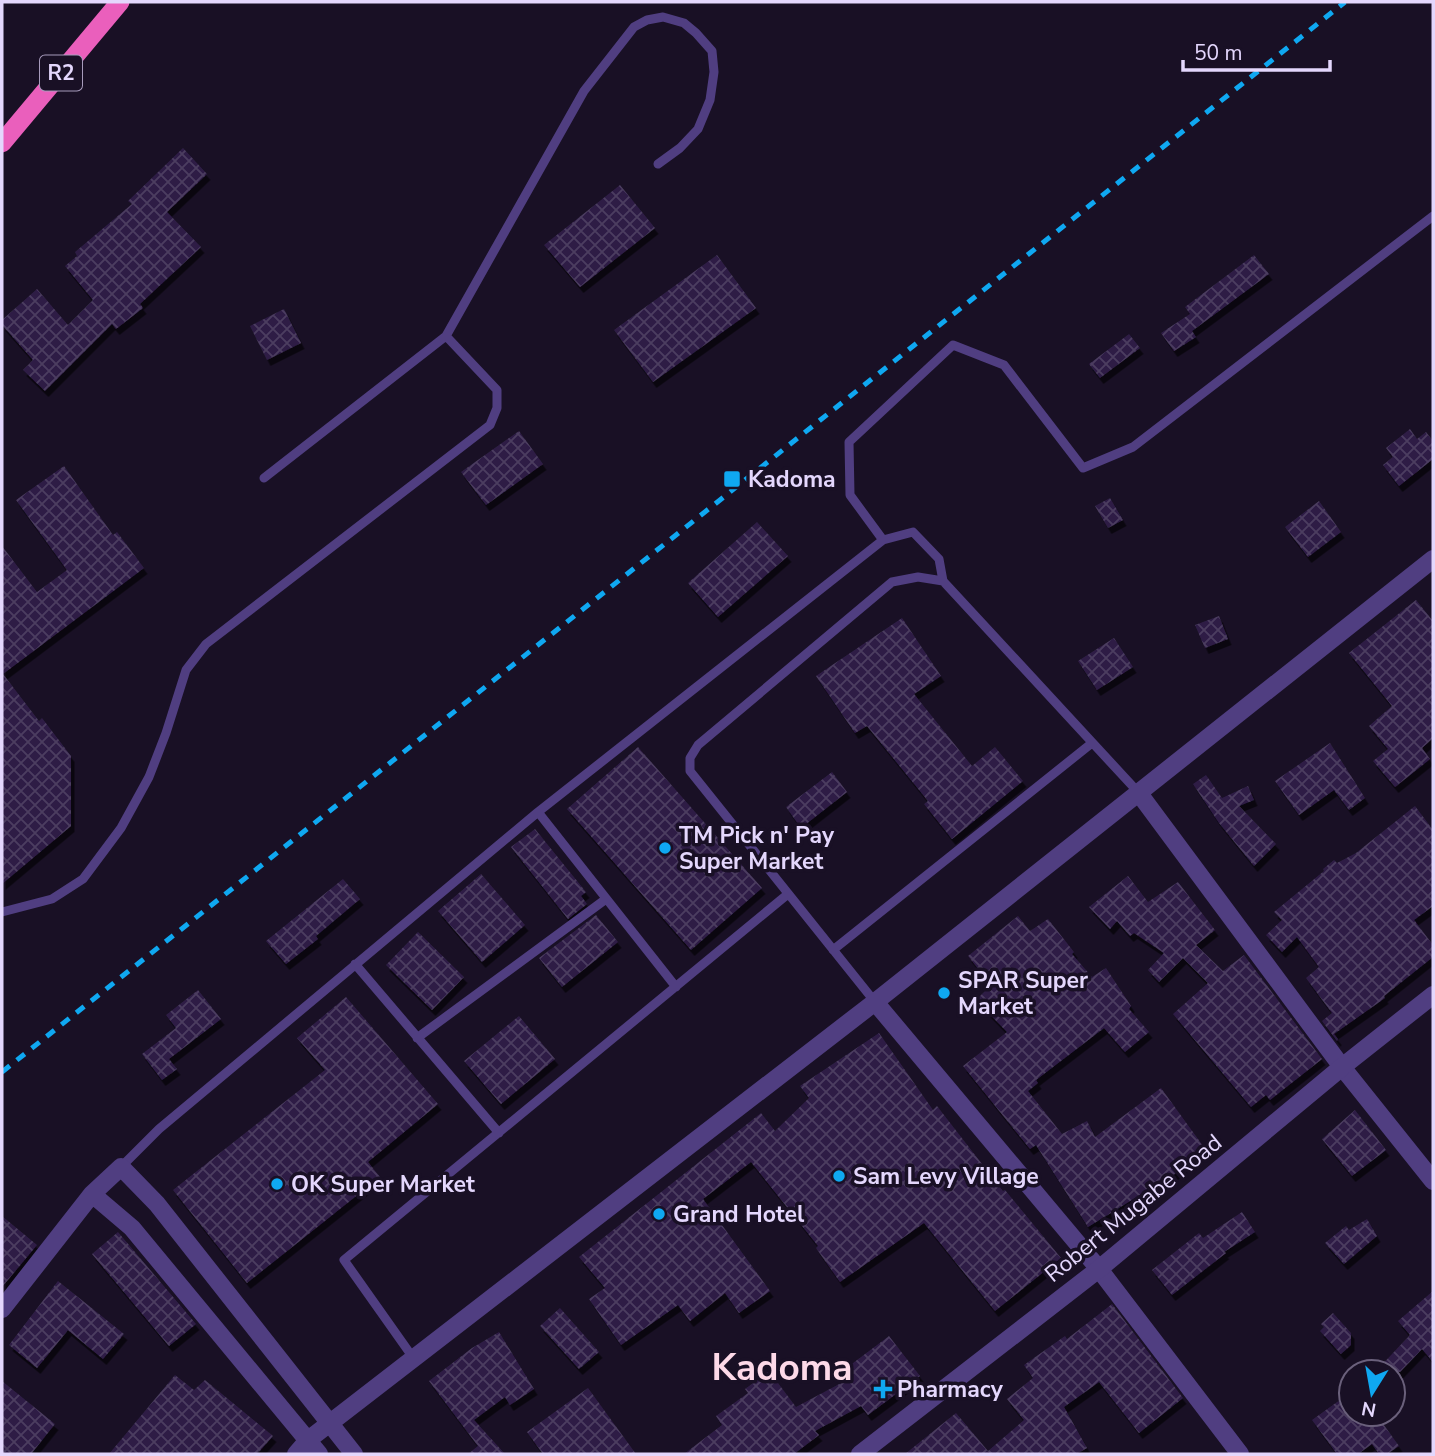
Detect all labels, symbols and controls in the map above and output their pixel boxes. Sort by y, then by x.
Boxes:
scale bar [1183,28,1330,72]
text: 50 m [1194,39,1243,67]
road number: R2 [40,56,82,90]
place label: Kadoma [748,464,836,495]
marker: Kadoma [722,469,742,489]
place label: TM Pick n' Pay Super Market [679,820,835,877]
marker: TM Pick n' Pay Super Market [657,840,673,856]
place label: SPAR Super Market [958,965,1088,1022]
marker: SPAR Super Market [936,985,952,1001]
street label: Robert Mugabe Road [1038,1127,1228,1290]
place label: Sam Levy Village [853,1161,1039,1192]
marker: Sam Levy Village [831,1168,847,1184]
place label: OK Super Market [291,1169,475,1200]
marker: OK Super Market [269,1176,285,1192]
place label: Grand Hotel [673,1199,805,1230]
marker: Grand Hotel [651,1206,667,1222]
district label: Kadoma [711,1343,853,1393]
north arrow [1337,1358,1407,1428]
place label: Pharmacy [897,1374,1004,1405]
marker: Pharmacy [875,1381,891,1397]
text: N [1359,1395,1378,1423]

